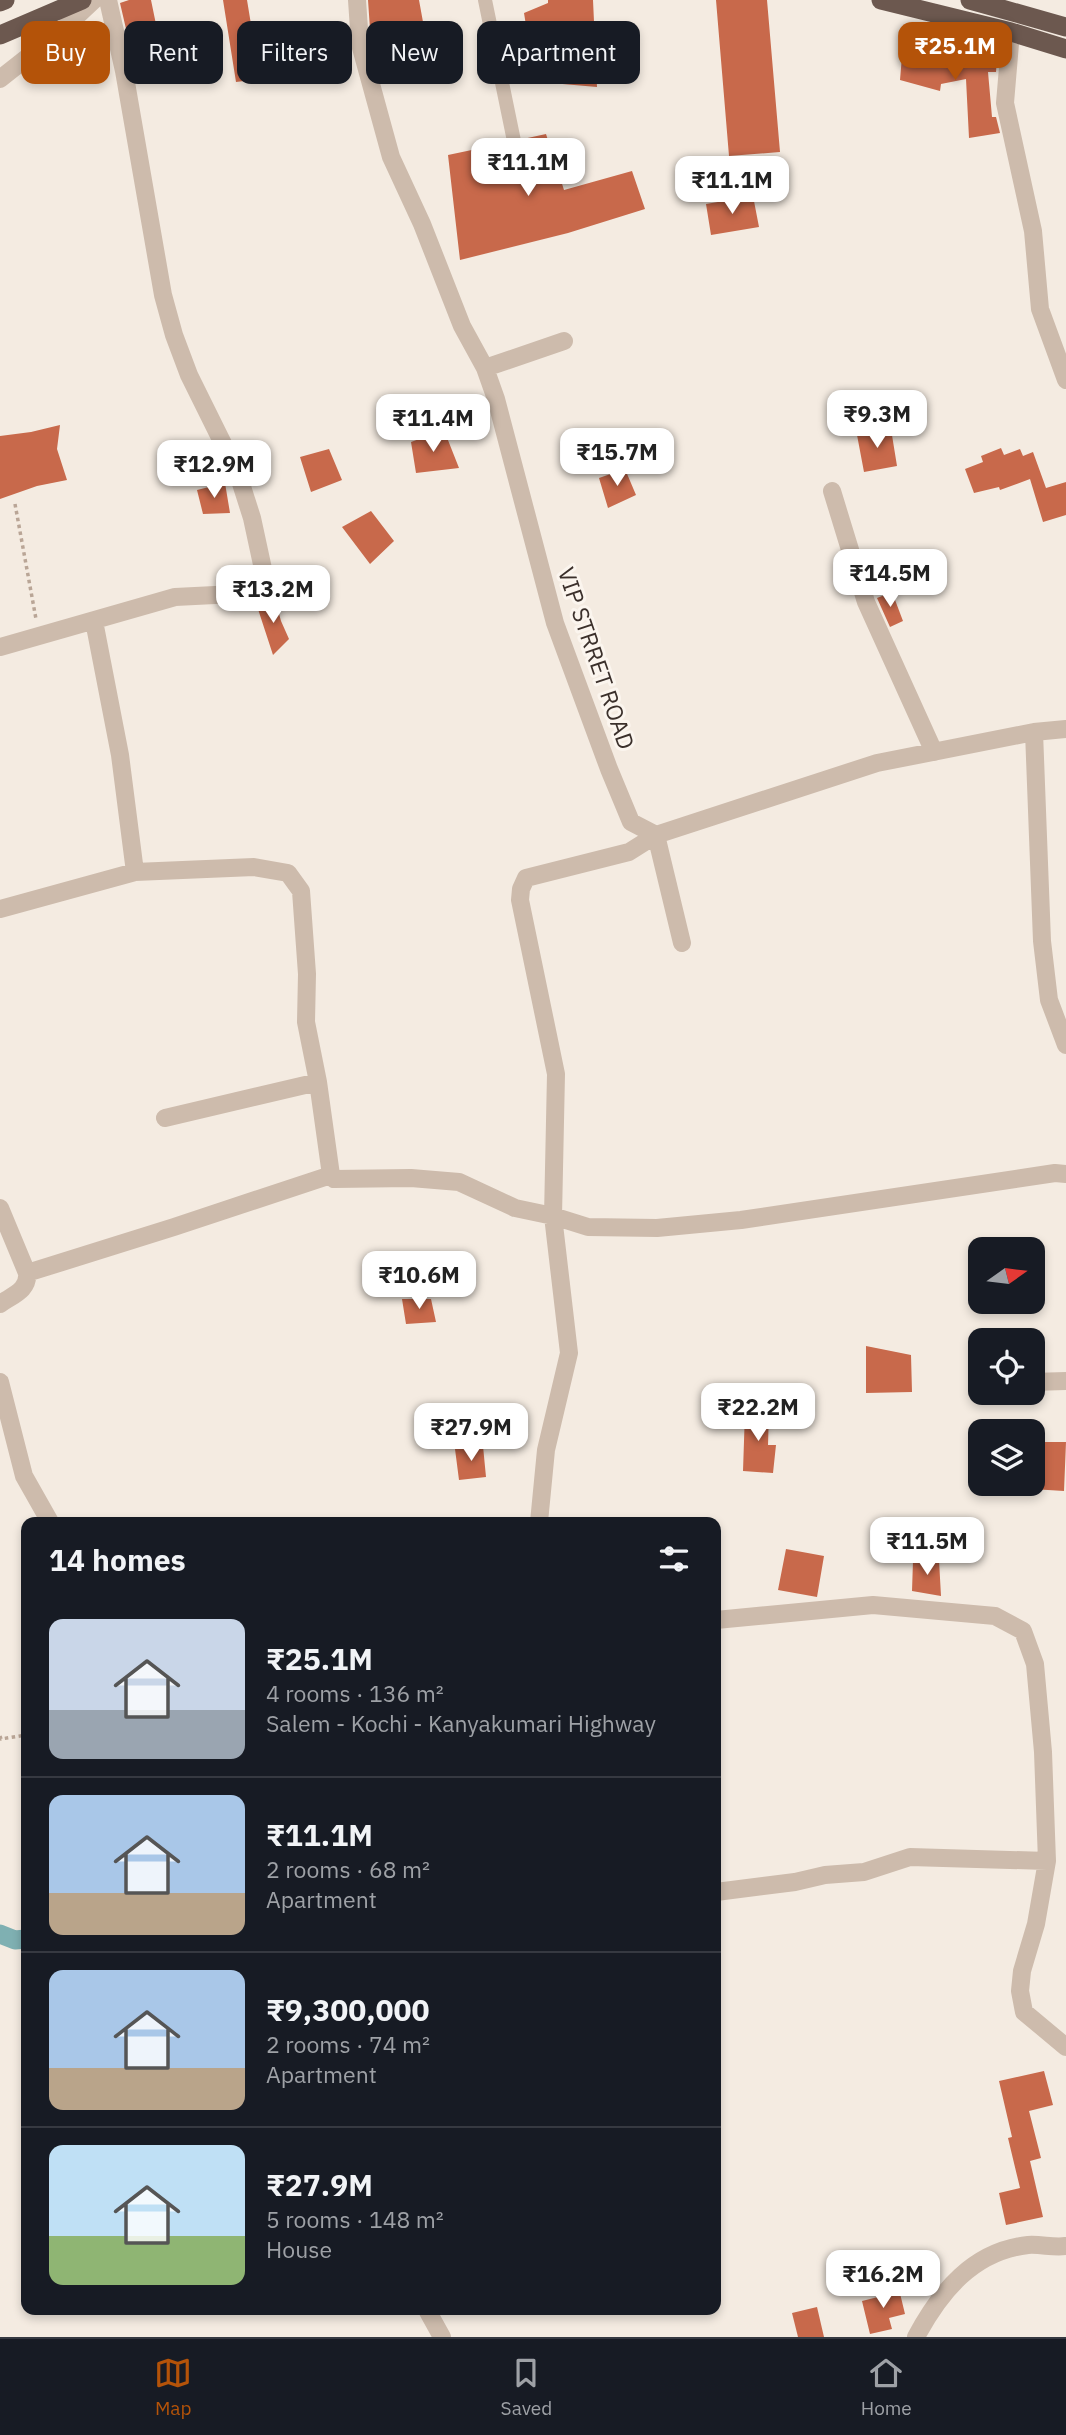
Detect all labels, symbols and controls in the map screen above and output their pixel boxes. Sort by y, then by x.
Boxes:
chip: Buy [21,21,110,84]
chip: Rent [124,21,223,84]
chip: Filters [237,21,352,84]
chip: New [366,21,463,84]
chip: Apartment [477,21,640,84]
pin: ₹25.1M [898,22,1012,82]
text: ₹25.1M [914,30,996,60]
pin: ₹11.1M [471,138,585,198]
text: ₹11.1M [487,146,569,176]
pin: ₹11.1M [675,156,789,216]
text: ₹11.1M [691,164,773,194]
pin: ₹9.3M [828,391,926,450]
pin: ₹11.4M [376,394,490,454]
text: ₹9.3M [843,398,911,428]
text: ₹11.4M [392,402,474,432]
pin: ₹15.7M [560,428,674,488]
text: ₹15.7M [576,436,658,466]
pin: ₹12.9M [157,440,271,500]
text: ₹12.9M [173,448,255,478]
pin: ₹14.5M [833,550,947,609]
text: ₹14.5M [849,557,931,587]
street label: VIP STRRET ROAD [552,563,642,753]
pin: ₹13.2M [216,566,330,625]
text: ₹13.2M [232,573,314,603]
north arrow [968,1237,1045,1314]
map controls [968,1237,1045,1496]
pin: ₹10.6M [362,1252,476,1311]
text: ₹10.6M [378,1259,460,1289]
button: locate [968,1328,1045,1405]
pin: ₹22.2M [701,1384,815,1443]
text: ₹22.2M [717,1391,799,1421]
pin: ₹27.9M [414,1404,528,1463]
text: ₹27.9M [430,1411,512,1441]
button: layers [968,1419,1045,1496]
pin: ₹11.5M [870,1518,984,1577]
text: ₹11.5M [886,1525,968,1555]
text: 14 homes [49,1540,186,1579]
icon: filters [655,1540,693,1578]
text: ₹25.1M [266,1639,373,1678]
icon: home [105,1647,189,1731]
text: 4 rooms · 136 m² [266,1678,444,1708]
text: Salem - Kochi - Kanyakumari Highway [266,1708,656,1738]
text: ₹11.1M [266,1815,373,1854]
icon: home [105,1823,189,1907]
text: 2 rooms · 68 m² [266,1854,430,1884]
text: Apartment [266,1884,377,1914]
text: ₹9,300,000 [266,1990,429,2029]
icon: home [105,1998,189,2082]
text: 2 rooms · 74 m² [266,2029,430,2059]
text: Apartment [266,2059,377,2089]
text: ₹27.9M [266,2165,373,2204]
icon: home [105,2173,189,2257]
text: 5 rooms · 148 m² [266,2204,444,2234]
text: House [266,2234,332,2264]
pin: ₹16.2M [826,2250,940,2310]
text: ₹16.2M [842,2258,924,2288]
tab: Map [154,2354,192,2420]
tab: Saved [501,2354,552,2420]
tab: Home [861,2354,912,2420]

